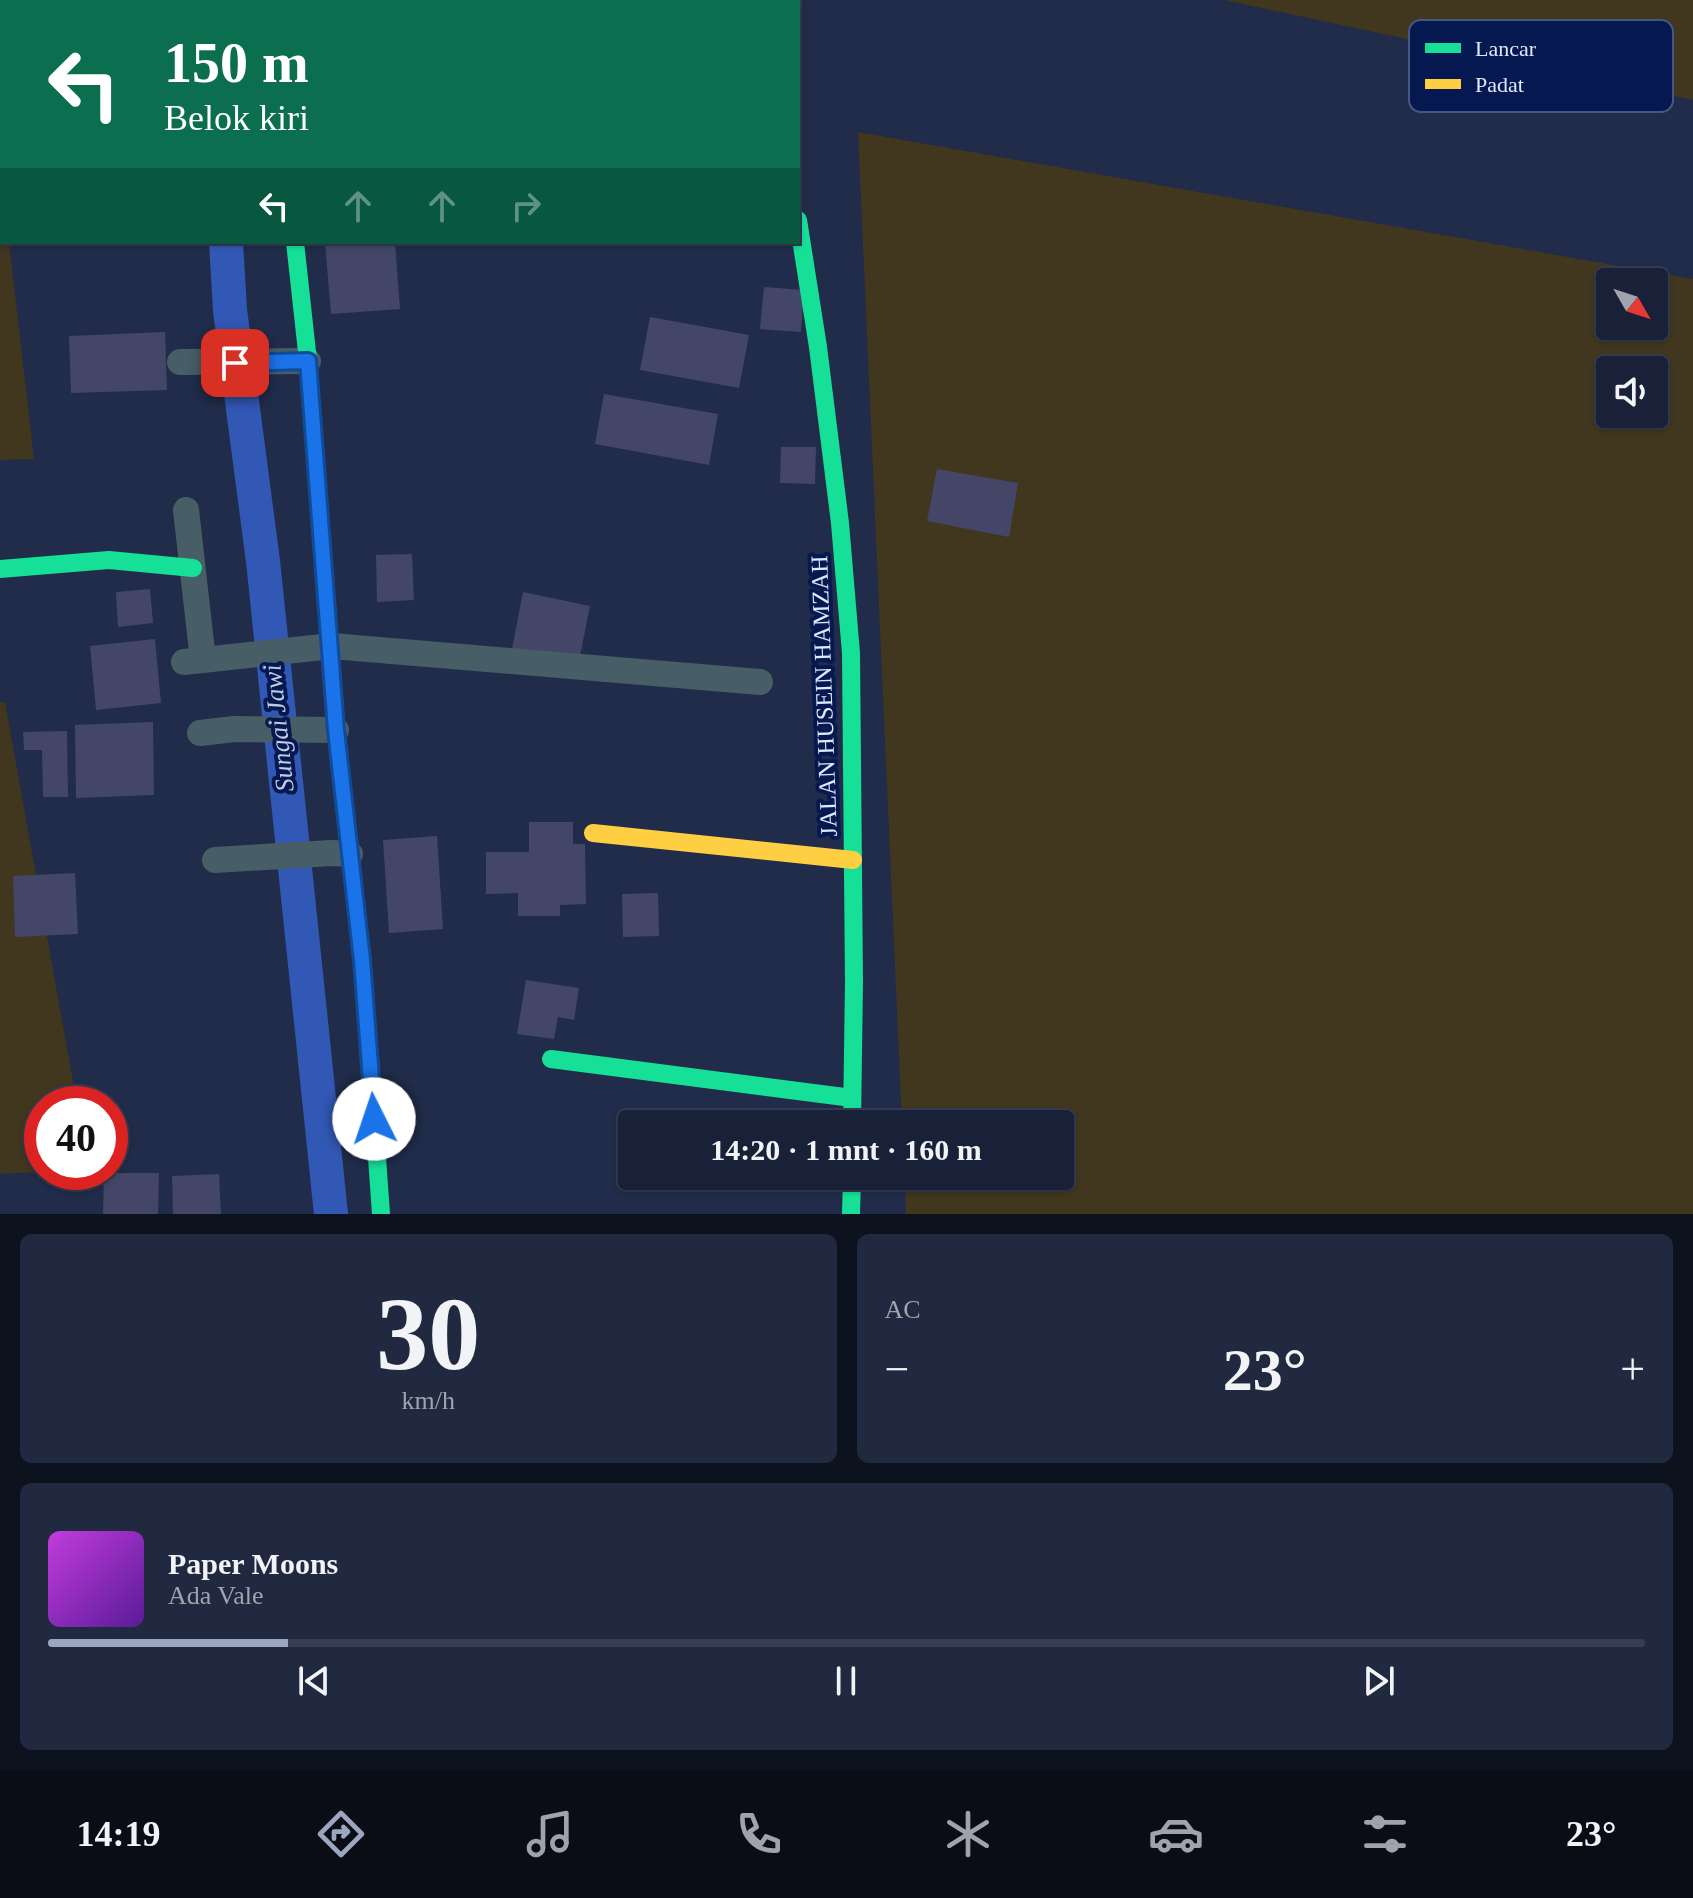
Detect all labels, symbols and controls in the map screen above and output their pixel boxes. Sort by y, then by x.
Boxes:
legend [1409,20,1673,112]
icon: left [32,32,136,136]
text: 150 m [164,32,309,94]
text: Lancar [1475,36,1537,61]
text: Padat [1475,72,1524,97]
text: Belok kiri [164,98,309,138]
icon: left [252,184,296,228]
icon: ahead [336,184,380,228]
icon: ahead [420,184,464,228]
icon: right [504,184,548,228]
north arrow [1596,268,1668,340]
map controls [1596,268,1668,428]
pin [201,329,269,397]
icon: arrive [213,341,257,385]
button: sound [1596,356,1668,428]
street label: JALAN HUSEIN HAMZAH [806,555,842,837]
water label: Sungai Jawi [257,663,300,793]
position arrow [332,1077,416,1161]
speed limit sign: 40 [24,1086,128,1190]
text: 14:20 · 1 mnt · 160 m [710,1133,982,1166]
text: 30 [376,1276,480,1391]
text: AC [885,1295,921,1324]
text: 23° [1223,1337,1307,1403]
text: − [885,1345,909,1394]
text: + [1620,1345,1645,1394]
text: km/h [402,1386,455,1415]
text: Paper Moons [168,1547,338,1580]
text: Ada Vale [168,1581,264,1610]
icon: previous [292,1659,336,1703]
icon: pause [824,1659,868,1703]
icon: next [1357,1659,1401,1703]
icon: directions [313,1806,369,1862]
icon: music [522,1806,578,1862]
icon: phone [731,1806,787,1862]
icon: climate [940,1806,996,1862]
icon: car [1148,1806,1204,1862]
icon: filters [1357,1806,1413,1862]
text: 14:19 [76,1814,160,1854]
text: 23° [1566,1814,1617,1854]

